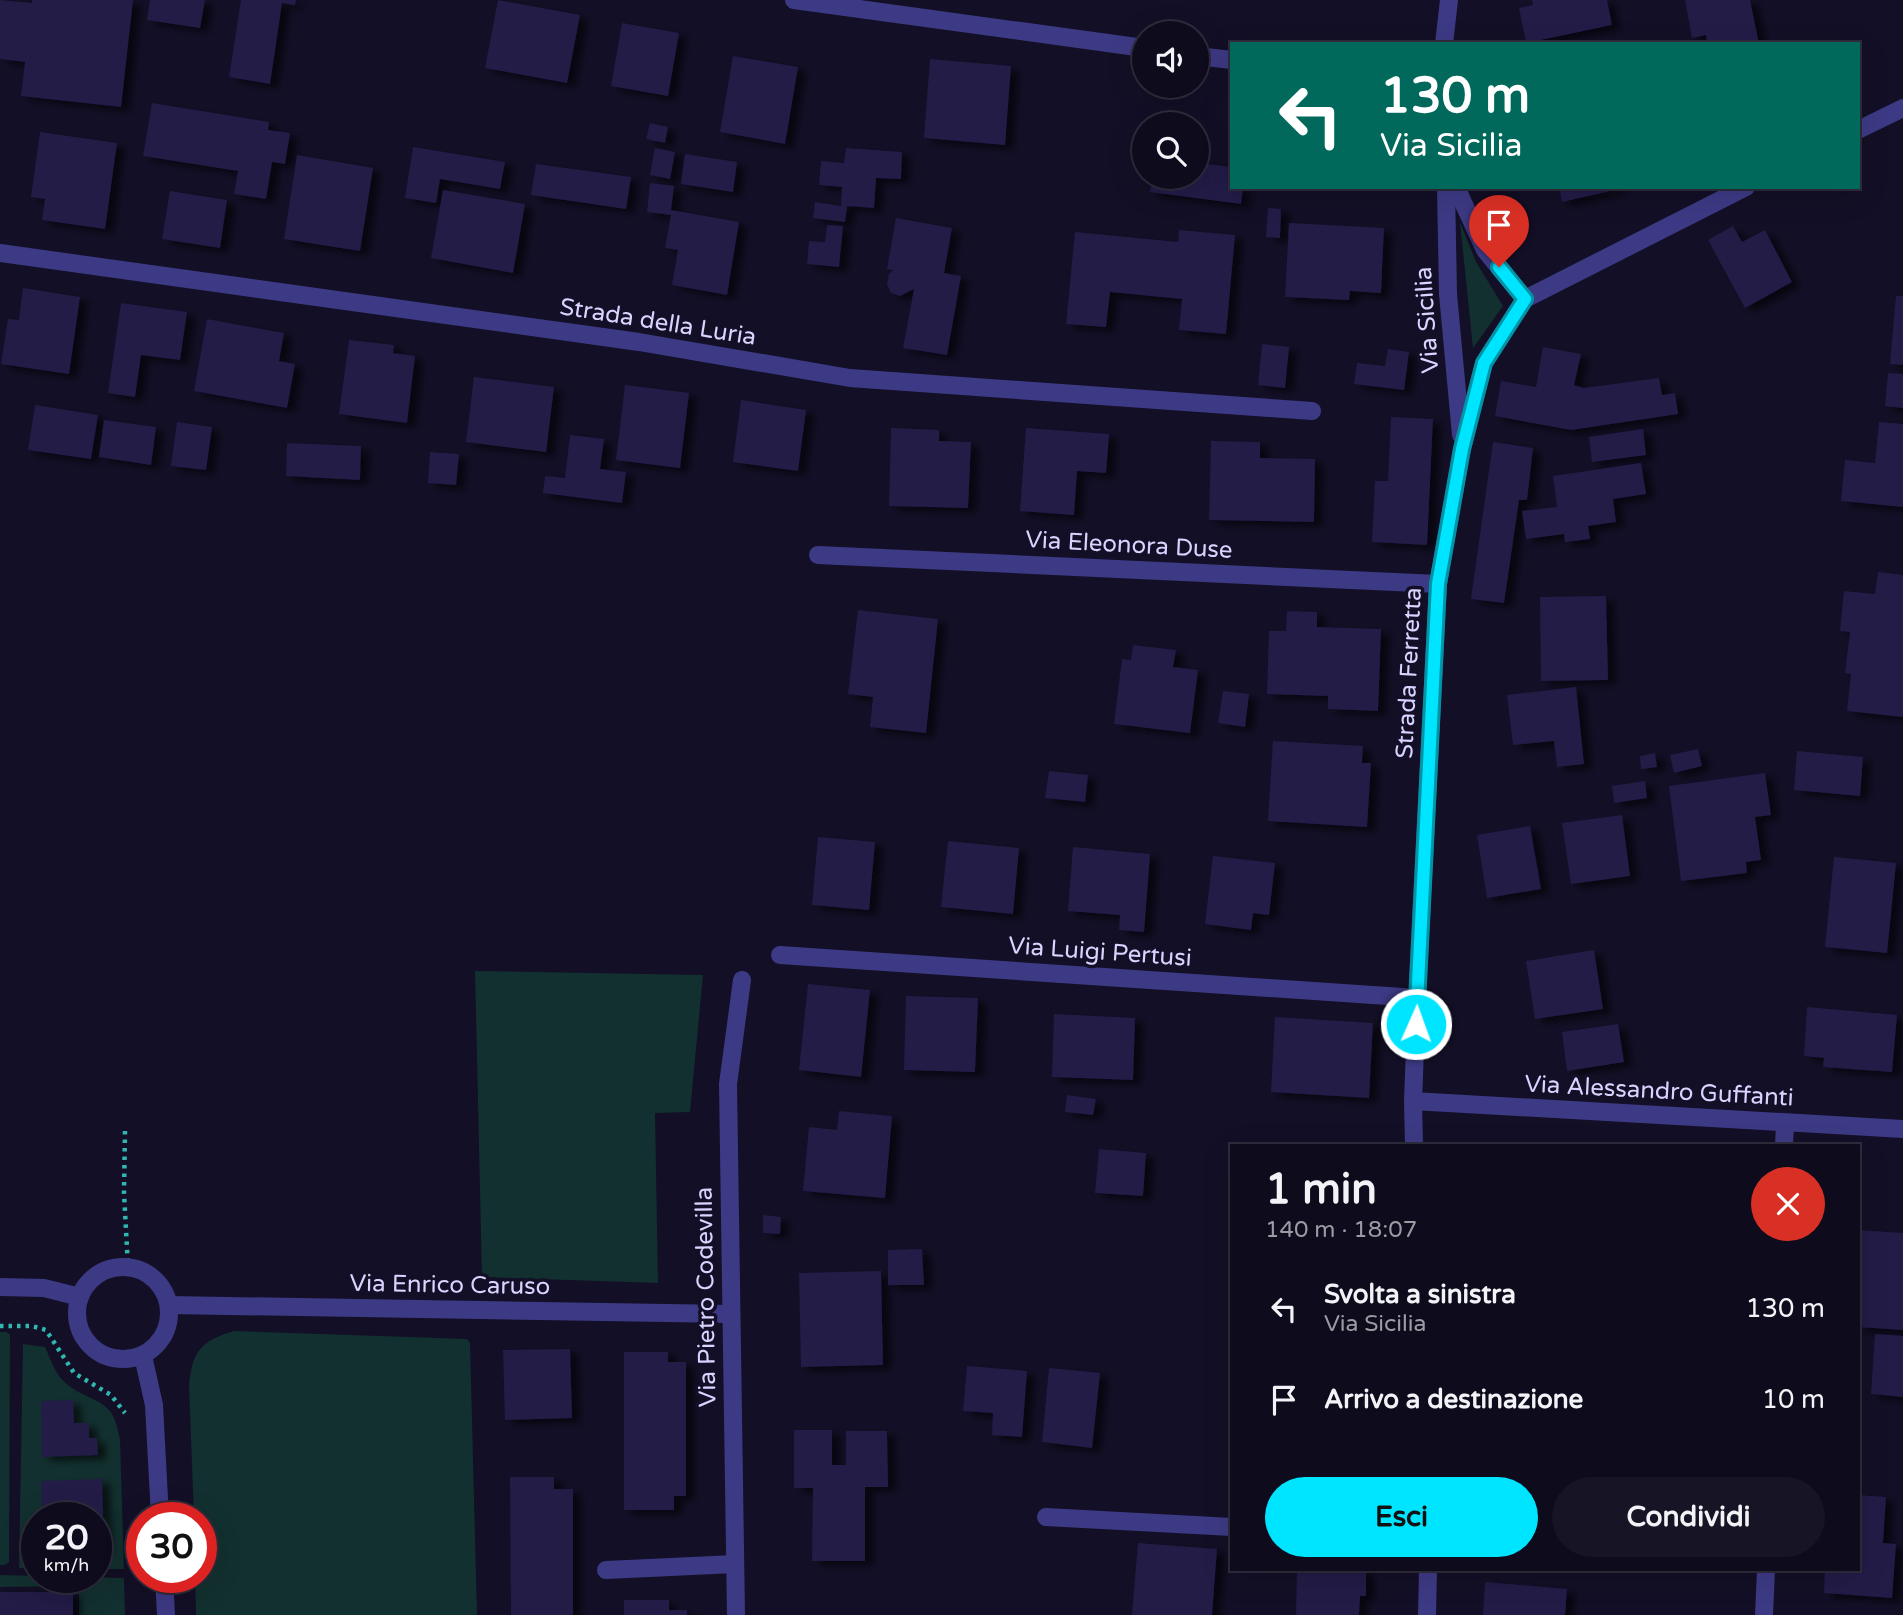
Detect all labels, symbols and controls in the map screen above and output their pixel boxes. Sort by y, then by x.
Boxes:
map controls [1132,21,1209,189]
button: sound [1132,21,1209,98]
text: 130 m [1380,67,1530,126]
icon: left [1265,70,1356,161]
button: search [1132,112,1209,189]
text: Via Sicilia [1380,127,1523,165]
pin [1469,195,1529,267]
icon: arrive [1480,206,1518,244]
street label: Via Sicilia [1409,266,1445,374]
street label: Strada della Luria [558,292,758,352]
street label: Via Eleonora Duse [1025,525,1233,565]
street label: Strada Ferretta [1390,587,1428,759]
street label: Via Luigi Pertusi [1007,931,1193,973]
position arrow [1379,987,1453,1061]
street label: Via Alessandro Guffanti [1524,1069,1794,1113]
text: 1 min [1265,1164,1377,1215]
button: close [1751,1167,1825,1241]
street label: Via Pietro Codevilla [690,1187,722,1407]
text: 140 m · 18:07 [1265,1216,1417,1244]
street label: Via Enrico Caruso [349,1269,551,1301]
text: Svolta a sinistra [1324,1279,1516,1310]
icon: left [1265,1290,1303,1328]
text: 130 m [1745,1293,1825,1324]
text: Via Sicilia [1324,1310,1426,1338]
icon: arrive [1265,1381,1303,1419]
text: Arrivo a destinazione [1324,1384,1583,1415]
text: 10 m [1762,1384,1825,1415]
button: Esci [1265,1477,1538,1557]
button: Condividi [1552,1477,1825,1557]
speed limit sign: 30 [126,1502,217,1593]
text: 20 [45,1517,88,1559]
text: km/h [44,1554,89,1576]

